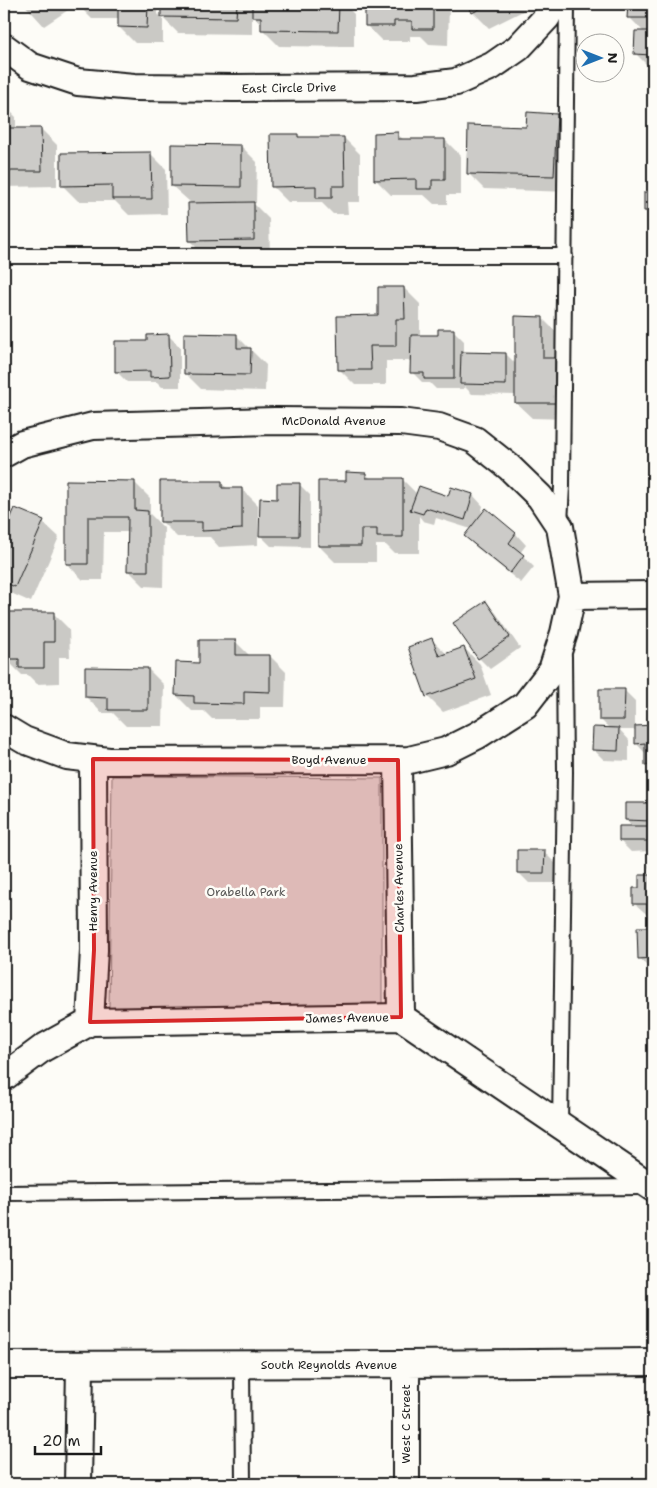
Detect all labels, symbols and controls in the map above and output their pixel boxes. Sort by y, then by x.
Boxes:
north arrow [574,32,624,82]
text: N [604,52,622,64]
street label: East Circle Drive [241,79,337,97]
street label: McDonald Avenue [282,413,386,429]
street label: Boyd Avenue [291,752,367,768]
street label: Charles Avenue [390,843,408,933]
street label: Henry Avenue [85,850,101,932]
park label: Orabella Park [206,884,286,900]
street label: James Avenue [305,1009,389,1027]
street label: South Reynolds Avenue [261,1357,398,1373]
street label: West C Street [398,1384,414,1464]
scale bar [35,1423,101,1455]
text: 20 m [42,1431,81,1451]

